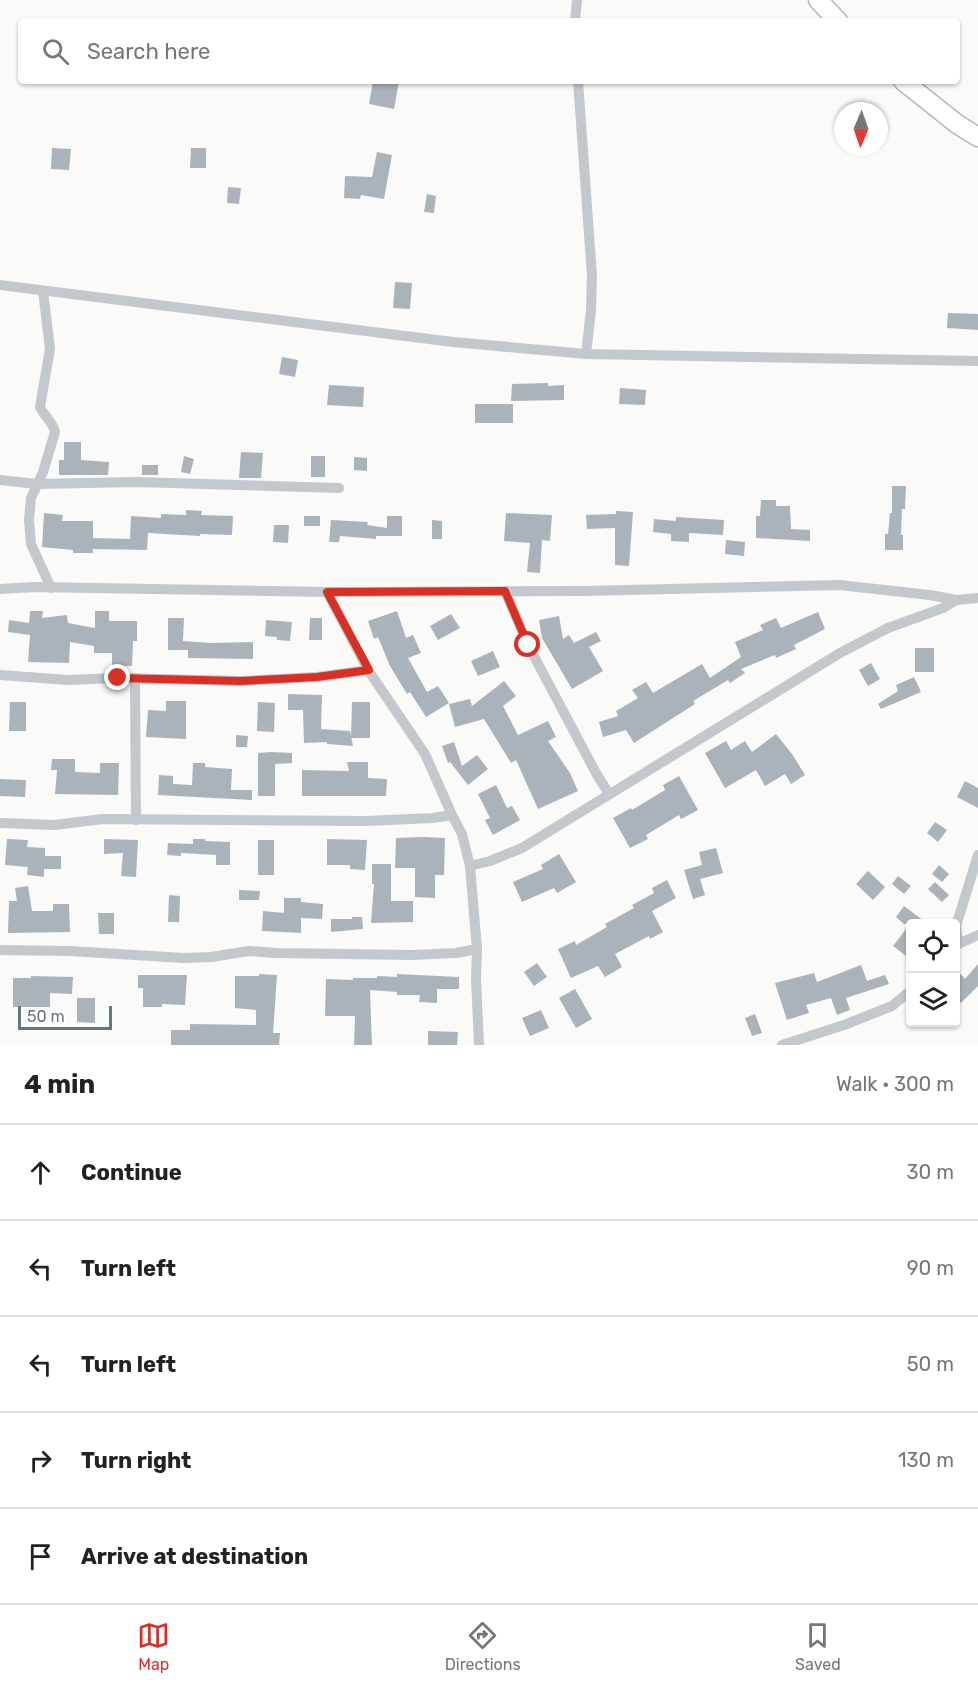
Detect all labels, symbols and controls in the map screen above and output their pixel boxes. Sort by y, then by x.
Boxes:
search box [18,18,960,84]
icon: search [39,35,72,68]
text: Search here [87,38,210,65]
north arrow [834,102,888,156]
route start [514,631,540,657]
route end [104,664,130,690]
map controls [906,919,960,1027]
button: locate [906,919,960,973]
button: layers [906,973,960,1027]
scale bar [18,1003,112,1030]
text: 50 m [27,1007,65,1026]
text: 4 min [24,1069,95,1100]
text: Walk · 300 m [836,1072,954,1096]
icon: ahead [24,1156,57,1189]
text: Continue [81,1159,182,1186]
text: 30 m [907,1160,954,1184]
icon: left [24,1252,57,1285]
text: Turn left [81,1255,176,1282]
text: 90 m [907,1256,954,1280]
icon: left [24,1348,57,1381]
text: Turn left [81,1351,176,1378]
text: 50 m [907,1352,954,1376]
icon: right [24,1444,57,1477]
text: Turn right [81,1447,191,1474]
text: 130 m [898,1448,954,1472]
icon: arrive [24,1540,57,1573]
text: Arrive at destination [81,1543,308,1570]
tab: Map [137,1619,170,1674]
tab: Directions [445,1619,521,1674]
tab: Saved [795,1619,841,1674]

